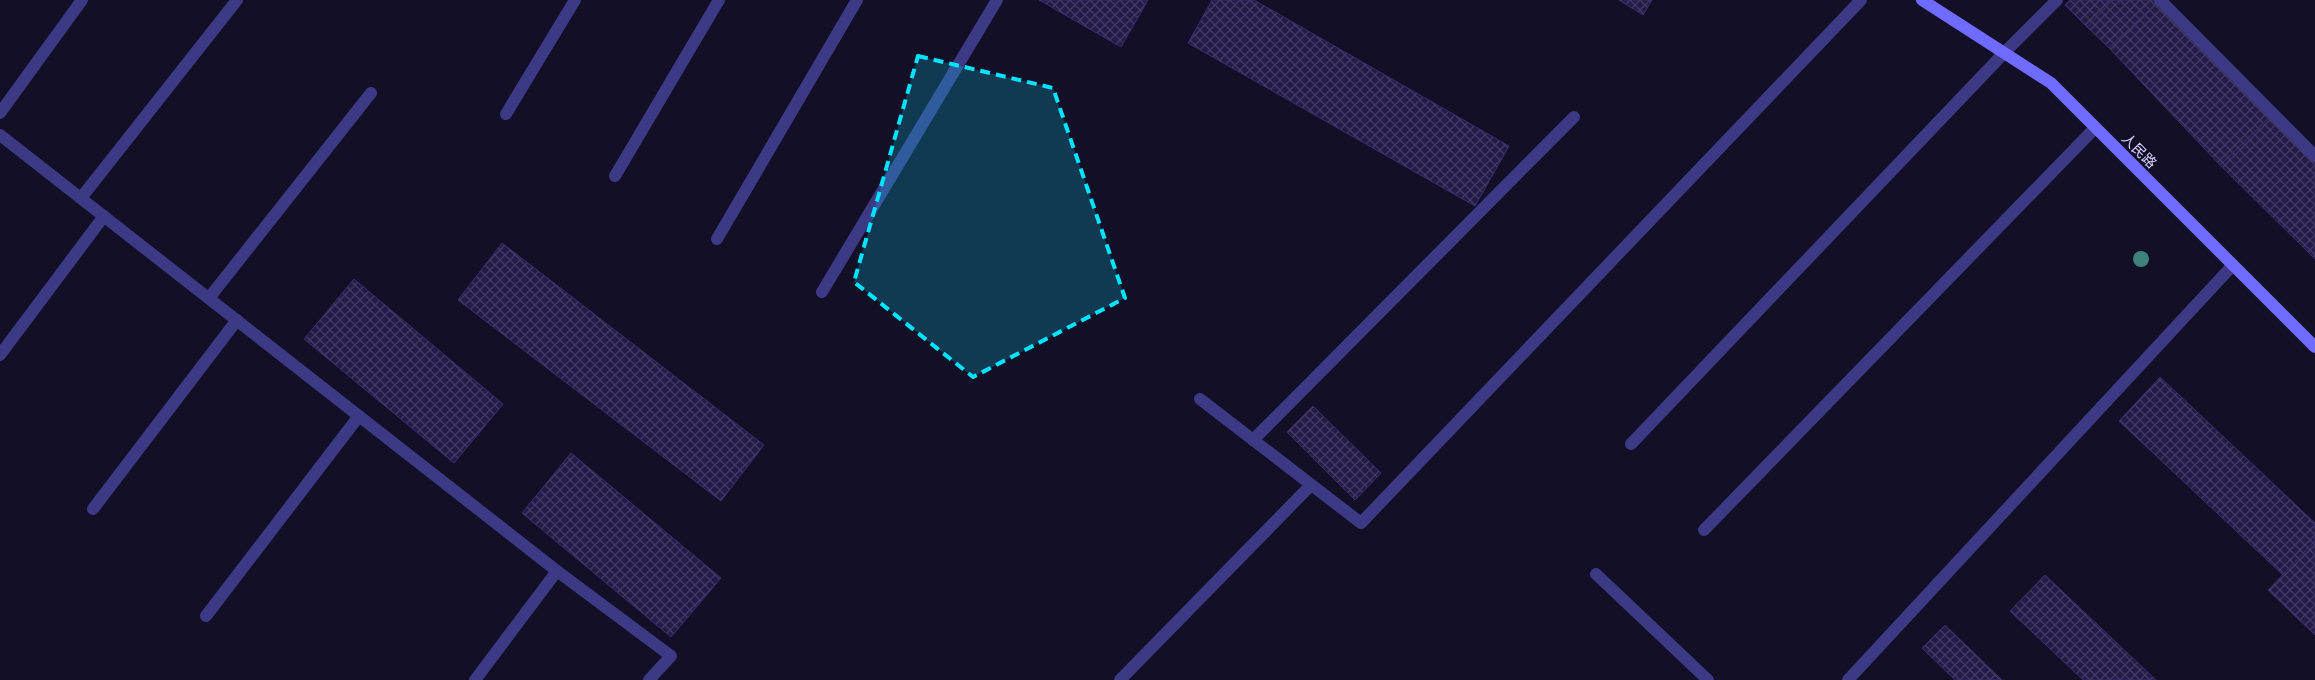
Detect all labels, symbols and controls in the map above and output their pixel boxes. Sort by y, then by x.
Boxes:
street label: 人民路 [2118,130,2160,172]

